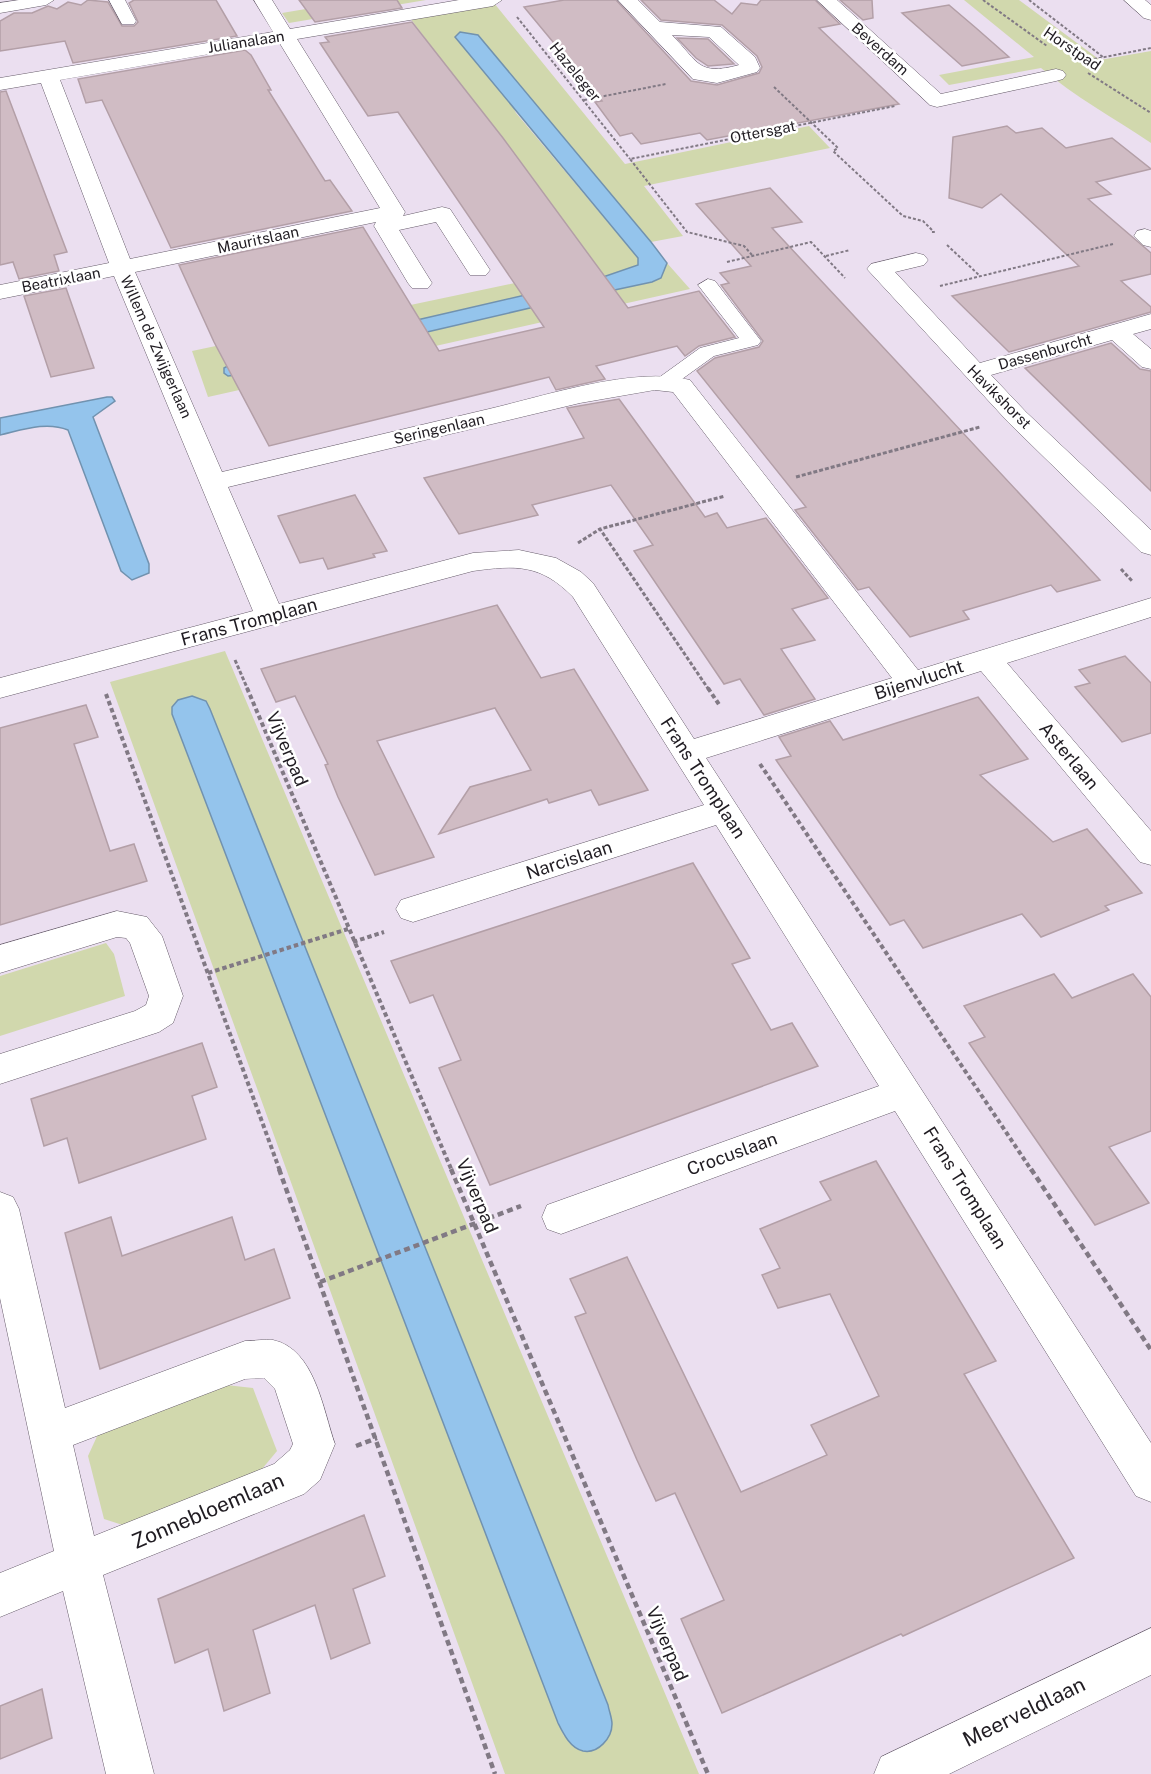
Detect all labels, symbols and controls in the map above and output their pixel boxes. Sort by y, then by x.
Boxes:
street label: Beverdam [849,19,912,78]
street label: Horstpad [1041,23,1104,74]
street label: Julianalaan [206,27,286,56]
street label: Hazeleger [546,39,605,105]
street label: Ottersgat [729,117,797,146]
street label: Mauritslaan [216,223,300,256]
street label: Beatrixlaan [20,264,102,295]
street label: Willem de Zwijgerlaan [117,273,196,421]
street label: Dassenburcht [996,330,1094,373]
street label: Havikshorst [964,361,1035,432]
street label: Seringenlaan [392,410,486,447]
street label: Frans Tromplaan [178,593,319,650]
street label: Bijenvlucht [871,655,966,704]
street label: Vijverpad [262,708,313,789]
street label: Frans Tromplaan [656,713,750,842]
street label: Asterlaan [1035,718,1103,793]
street label: Narcislaan [523,836,615,883]
street label: Frans Tromplaan [919,1123,1011,1253]
street label: Crocuslaan [684,1128,780,1180]
street label: Vijverpad [452,1155,503,1236]
street label: Zonnebloemlaan [128,1467,288,1554]
street label: Vijverpad [642,1603,693,1684]
street label: Meerveldlaan [958,1671,1089,1752]

